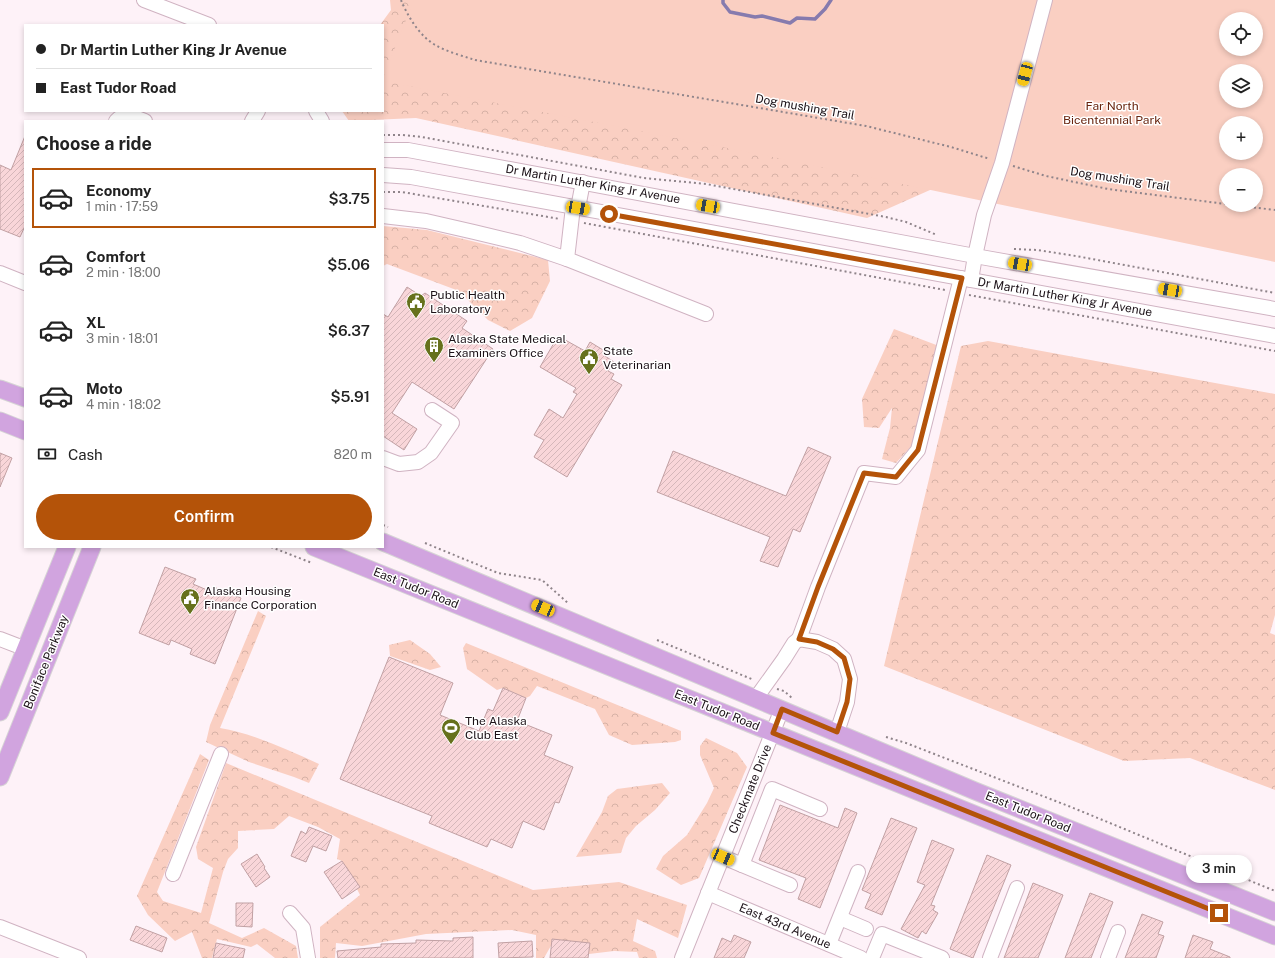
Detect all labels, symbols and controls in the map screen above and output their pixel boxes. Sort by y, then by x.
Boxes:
map controls [1219,12,1263,212]
button: locate [1219,12,1263,56]
text: Dr Martin Luther King Jr Avenue [60,41,287,58]
car [1016,61,1034,87]
button: layers [1219,64,1263,108]
text: East Tudor Road [60,79,176,96]
street label: Dog mushing Trail [754,91,856,123]
park label: Far North Bicentennial Park [1063,99,1161,127]
button: + [1219,116,1263,160]
text: Choose a ride [36,133,152,154]
street label: Dr Martin Luther King Jr Avenue [505,162,682,206]
street label: Dog mushing Trail [1069,164,1171,194]
button: − [1219,168,1263,212]
icon: car [38,180,74,216]
text: Economy [86,182,151,199]
text: $3.75 [328,190,370,207]
car [695,198,721,214]
text: 1 min · 17:59 [86,199,158,214]
car [565,200,591,216]
route start [600,205,618,223]
icon: car [38,246,74,282]
text: Comfort [86,248,146,265]
text: $5.06 [327,256,370,273]
car [1007,256,1033,272]
text: 2 min · 18:00 [86,265,161,280]
street label: Dr Martin Luther King Jr Avenue [977,275,1154,319]
car [1157,282,1183,298]
place label: Public Health Laboratory [430,288,505,316]
public building icon: Public Health Laboratory [405,291,427,319]
icon: car [38,312,74,348]
text: XL [86,314,105,331]
text: $6.37 [328,322,370,339]
text: 3 min · 18:01 [86,331,159,346]
place label: Alaska State Medical Examiners Office [448,332,566,360]
building icon: Alaska State Medical Examiners Office [423,335,445,363]
place label: State Veterinarian [603,344,671,372]
public building icon: State Veterinarian [578,347,600,375]
icon: car [38,378,74,414]
text: Moto [86,380,123,397]
text: $5.91 [330,388,370,405]
text: 4 min · 18:02 [86,397,161,412]
icon: cash [36,443,58,465]
text: Cash [68,446,103,463]
text: 820 m [333,447,372,462]
button: Confirm [36,494,372,540]
street label: East Tudor Road [371,564,461,612]
place label: Alaska Housing Finance Corporation [204,584,317,612]
public building icon: Alaska Housing Finance Corporation [179,587,201,615]
car [530,598,556,618]
street label: Boniface Parkway [21,612,71,711]
street label: East Tudor Road [672,686,762,734]
place label: The Alaska Club East [465,714,527,742]
sports icon: The Alaska Club East [440,717,462,745]
street label: Checkmate Drive [726,742,774,836]
street label: East Tudor Road [983,788,1073,836]
car [710,847,736,867]
callout: 3 min [1186,855,1252,883]
text: 3 min [1202,861,1236,876]
street label: East 43rd Avenue [737,900,833,952]
route end [1210,904,1228,922]

